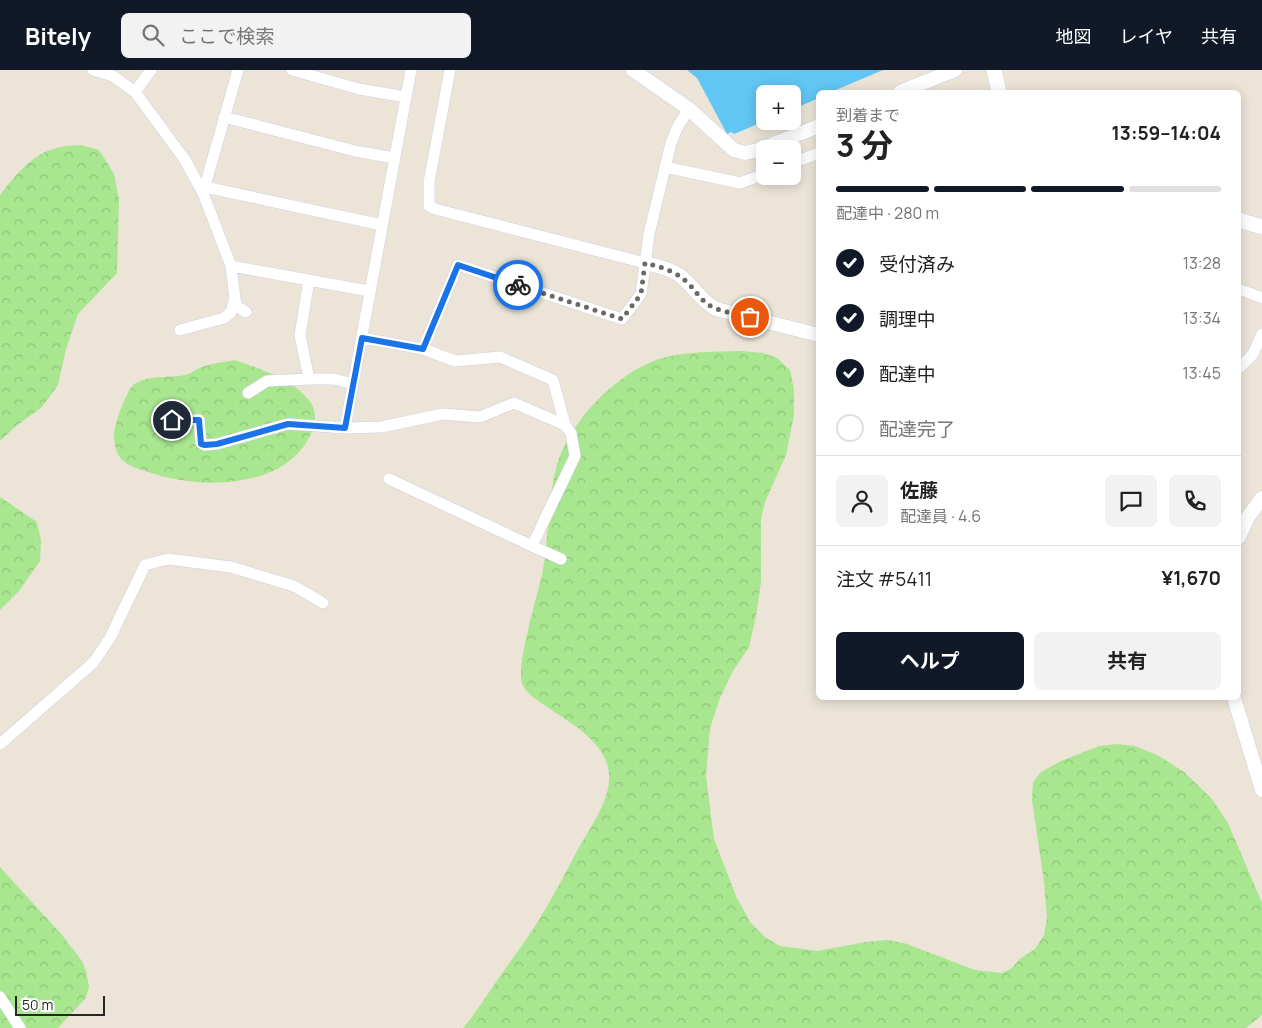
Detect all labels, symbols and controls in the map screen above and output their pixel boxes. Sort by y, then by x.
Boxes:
search box [121,13,471,58]
text: Bitely [25,19,91,52]
icon: search [139,21,167,49]
text: ここで検索 [179,23,274,49]
text: 地図 [1056,24,1092,48]
text: レイヤ [1120,24,1173,48]
text: 共有 [1201,24,1237,48]
map controls [756,85,801,185]
button: + [756,85,801,130]
text: 到着まで [836,104,900,126]
text: 13:59–14:04 [1112,120,1221,146]
text: 3 分 [836,123,893,167]
button: − [756,140,801,185]
text: 配達中 · 280 m [836,202,939,224]
icon: check [836,249,864,277]
text: 受付済み [879,251,955,277]
text: 13:28 [1183,252,1221,274]
courier [493,260,543,310]
icon: bike [504,271,532,299]
pin [729,296,771,338]
icon: bag [736,303,764,331]
icon: check [836,304,864,332]
text: 調理中 [879,306,936,332]
text: 13:34 [1183,307,1221,329]
icon: check [836,359,864,387]
text: 配達中 [879,361,936,387]
text: 13:45 [1182,362,1221,384]
pin [151,399,193,441]
icon: home [158,406,186,434]
text: 配達完了 [879,416,955,442]
button: person [836,475,888,527]
button: chat [1105,475,1157,527]
button: phone [1169,475,1221,527]
text: 佐藤 [900,477,938,503]
text: 配達員 · 4.6 [900,505,981,527]
text: ¥1,670 [1162,565,1221,591]
text: 注文 #5411 [836,566,932,592]
button: ヘルプ [836,632,1024,690]
button: 共有 [1034,632,1221,690]
scale bar [15,993,105,1016]
text: 50 m [22,995,53,1014]

